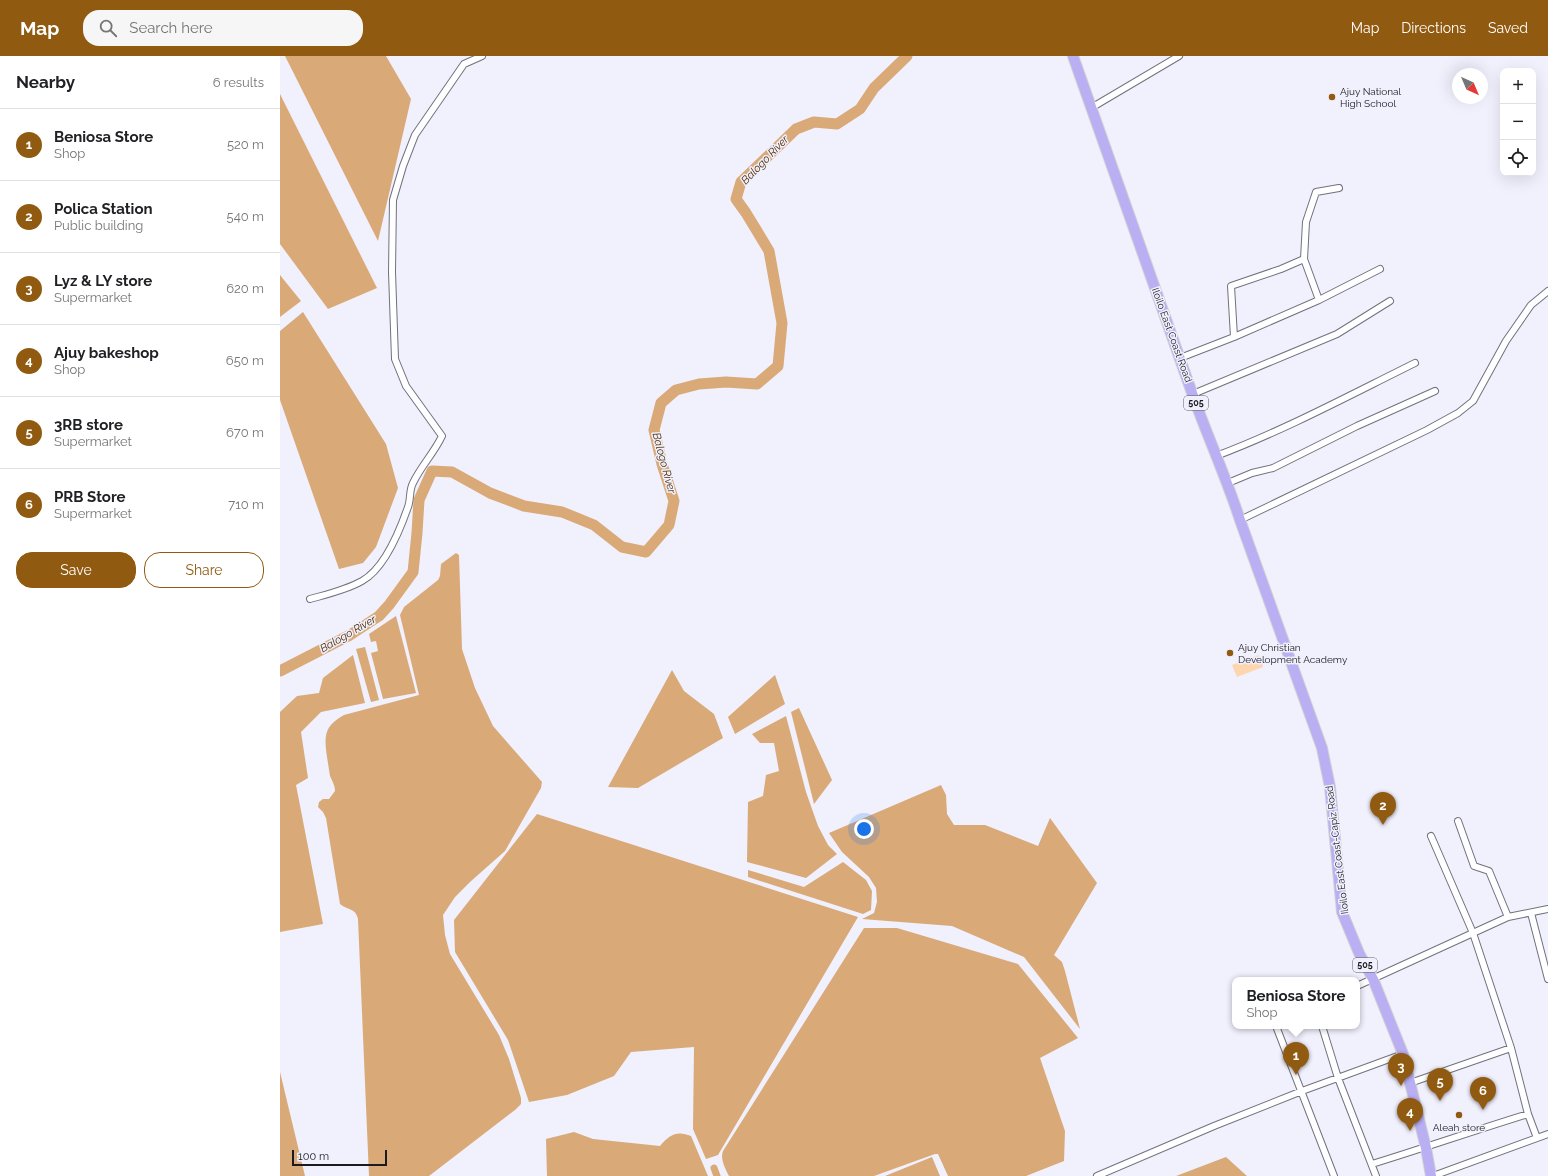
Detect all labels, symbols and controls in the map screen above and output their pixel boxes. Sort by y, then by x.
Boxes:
search box [83,10,363,46]
text: Map [20,17,59,39]
icon: search [97,17,119,39]
text: Search here [129,19,213,37]
text: Map [1351,20,1379,36]
text: Directions [1401,20,1466,36]
text: Saved [1488,20,1528,36]
north arrow [1452,68,1488,104]
map controls [1500,68,1536,176]
button: + [1500,68,1536,104]
text: Nearby [16,72,75,92]
text: 6 results [213,75,264,90]
place label: Ajuy National High School [1340,86,1401,109]
marker: Ajuy National High School [1327,92,1337,102]
button: − [1500,104,1536,140]
text: Beniosa Store [54,128,153,146]
water label: Balogo River [739,132,792,187]
text: 1 [26,137,32,152]
text: 520 m [227,137,264,152]
button: locate [1500,140,1536,176]
text: Shop [54,146,85,161]
text: Polica Station [54,200,153,218]
text: 2 [25,209,33,224]
text: 540 m [227,209,264,224]
text: Public building [54,218,143,233]
text: Lyz & LY store [54,272,152,290]
text: 3 [25,281,33,296]
text: 620 m [226,281,264,296]
street label: Iloilo East Coast Road [1150,286,1194,384]
text: Supermarket [54,290,132,305]
text: Ajuy bakeshop [54,344,159,362]
text: 4 [25,353,33,368]
text: 650 m [226,353,264,368]
text: Shop [54,362,85,377]
road number: 505 [1184,396,1208,410]
text: 3RB store [54,416,123,434]
text: 5 [25,425,33,440]
text: 670 m [226,425,264,440]
water label: Balogo River [650,431,679,496]
text: Supermarket [54,434,132,449]
text: PRB Store [54,488,126,506]
text: 6 [25,497,33,512]
text: 710 m [228,497,264,512]
text: Supermarket [54,506,132,521]
button: Save [16,552,136,588]
button: Share [144,552,264,588]
water label: Balogo River [318,612,379,655]
place label: Ajuy Christian Development Academy [1238,642,1348,665]
marker: Ajuy Christian Development Academy [1225,648,1235,658]
street label: Iloilo East Coast-Capiz Road [1324,785,1350,915]
pin: 2 [1370,792,1396,825]
your location [854,819,874,839]
road number: 505 [1353,958,1377,972]
popup [1232,977,1360,1029]
text: Beniosa Store [1246,987,1346,1005]
text: Shop [1246,1005,1278,1020]
pin: 1 [1283,1042,1309,1075]
pin: 3 [1388,1053,1414,1086]
pin: 5 [1427,1068,1453,1101]
pin: 6 [1470,1077,1496,1110]
pin: 4 [1397,1098,1423,1131]
marker: Aleah store [1454,1110,1464,1120]
place label: Aleah store [1433,1122,1485,1133]
scale bar [292,1148,387,1167]
text: 100 m [298,1150,329,1163]

